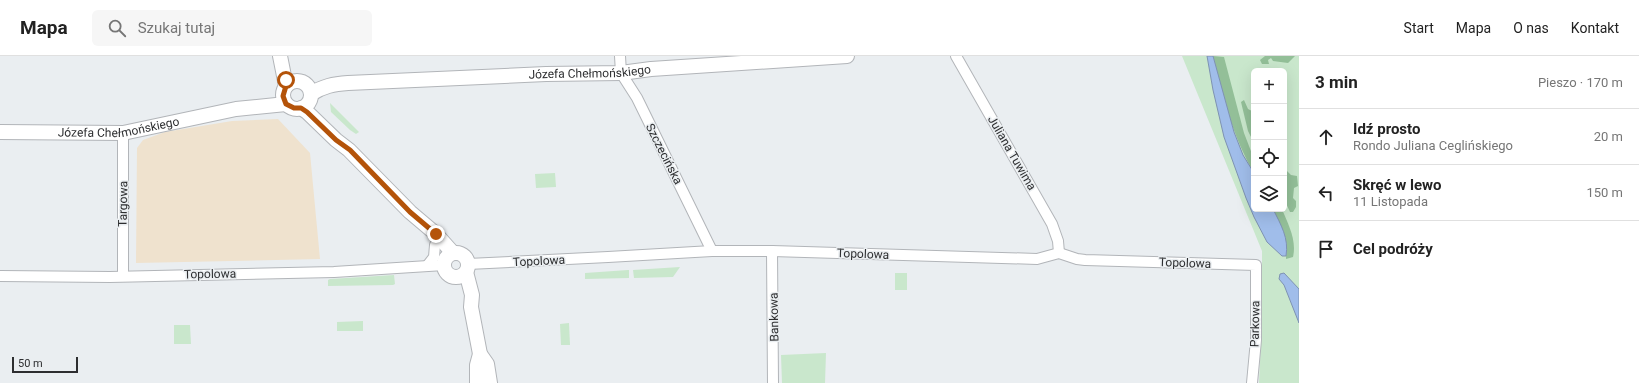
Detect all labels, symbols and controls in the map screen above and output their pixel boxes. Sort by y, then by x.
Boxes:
search box [92,10,372,46]
text: Mapa [20,16,68,39]
icon: search [106,17,128,39]
text: Szukaj tutaj [138,19,215,37]
text: Start [1404,20,1434,36]
text: Mapa [1456,20,1491,36]
text: O nas [1513,20,1549,36]
text: Kontakt [1571,20,1619,36]
street label: Józefa Chełmońskiego [528,62,652,82]
map controls [1251,68,1287,212]
button: + [1251,68,1287,104]
route start [277,71,295,89]
text: 3 min [1315,72,1358,92]
text: Pieszo · 170 m [1538,75,1623,90]
button: − [1251,104,1287,140]
street label: Juliana Tuwima [985,113,1039,193]
street label: Józefa Chełmońskiego [58,114,181,140]
text: Idź prosto [1353,120,1420,138]
street label: Szczecińska [643,121,685,187]
icon: ahead [1315,126,1337,148]
text: 20 m [1594,129,1623,144]
text: Rondo Juliana Ceglińskiego [1353,138,1513,153]
button: locate [1251,140,1287,176]
button: layers [1251,176,1287,212]
text: Skręć w lewo [1353,176,1442,194]
street label: Targowa [116,181,130,227]
icon: left [1315,182,1337,204]
text: 150 m [1586,185,1623,200]
text: 11 Listopada [1353,194,1428,209]
route end [427,225,445,243]
icon: arrive [1315,238,1337,260]
text: Cel podróży [1353,240,1433,258]
street label: Topolowa [837,246,889,262]
street label: Topolowa [513,253,565,269]
street label: Topolowa [1159,255,1211,271]
street label: Topolowa [184,267,236,281]
street label: Bankowa [767,292,781,342]
street label: Parkowa [1248,301,1262,347]
scale bar [12,355,78,374]
text: 50 m [18,357,43,370]

